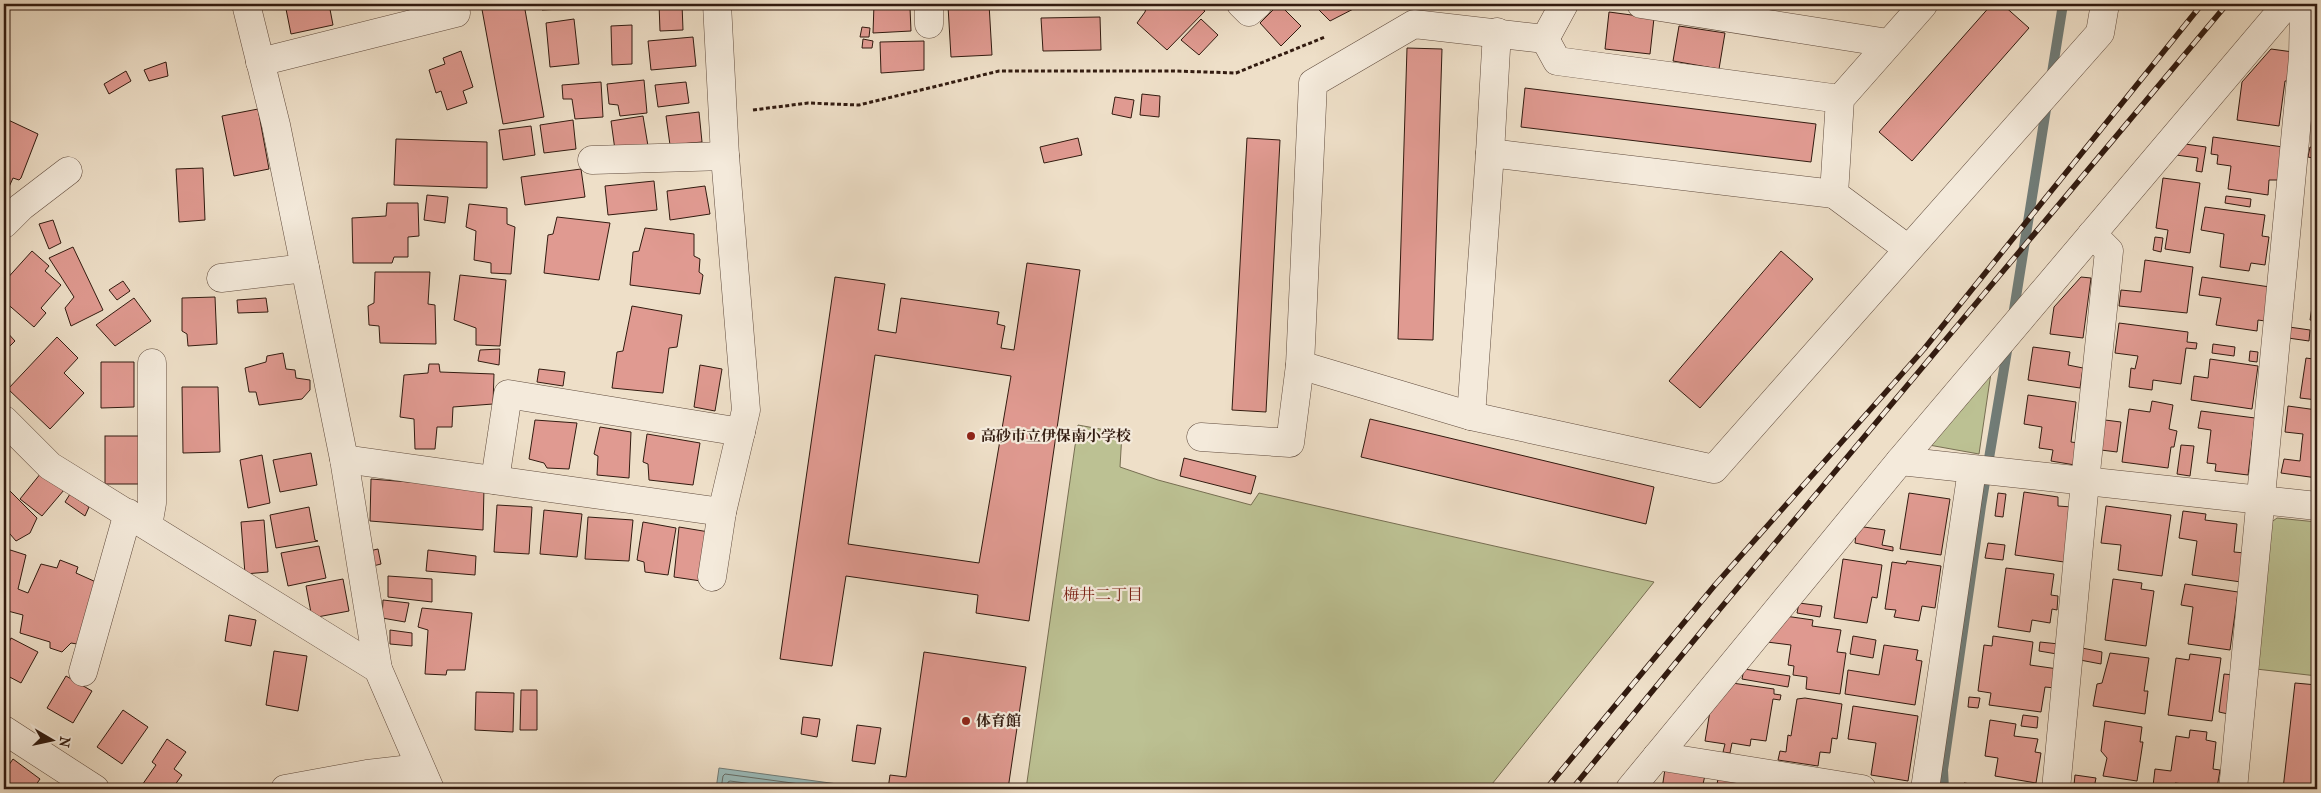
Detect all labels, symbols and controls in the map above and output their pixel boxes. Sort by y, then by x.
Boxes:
place label: 高砂市立伊保南小学校 [981,427,1131,445]
marker: 高砂市立伊保南小学校 [965,430,977,442]
district label: 梅井二丁目 [1063,585,1143,604]
place label: 体育館 [976,712,1021,730]
marker: 体育館 [960,715,972,727]
north arrow [28,716,78,766]
text: N [55,735,74,749]

